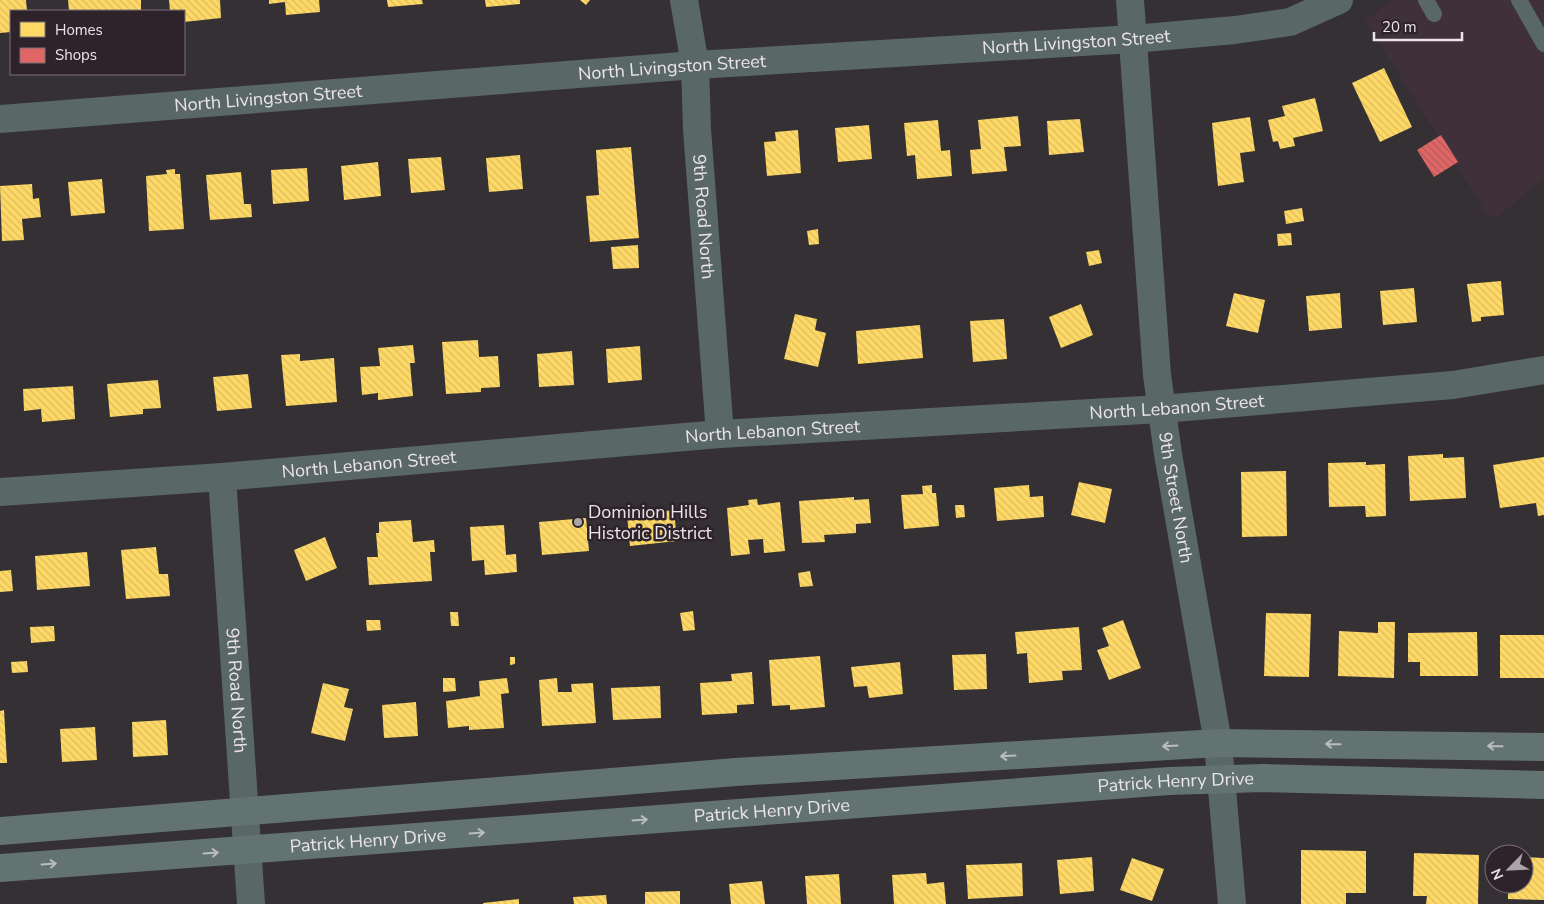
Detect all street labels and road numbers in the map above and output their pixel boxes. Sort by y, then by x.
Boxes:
street label: North Livingston Street [981,24,1172,60]
street label: North Livingston Street [577,49,767,86]
street label: North Livingston Street [173,79,364,117]
street label: 9th Road North [687,153,720,280]
street label: North Lebanon Street [1089,389,1266,425]
street label: North Lebanon Street [684,414,861,449]
street label: 9th Street North [1153,431,1199,565]
street label: North Lebanon Street [281,445,458,484]
street label: 9th Road North [220,627,253,754]
street label: Patrick Henry Drive [1097,766,1254,798]
street label: Patrick Henry Drive [693,793,851,828]
street label: Patrick Henry Drive [289,823,447,858]

